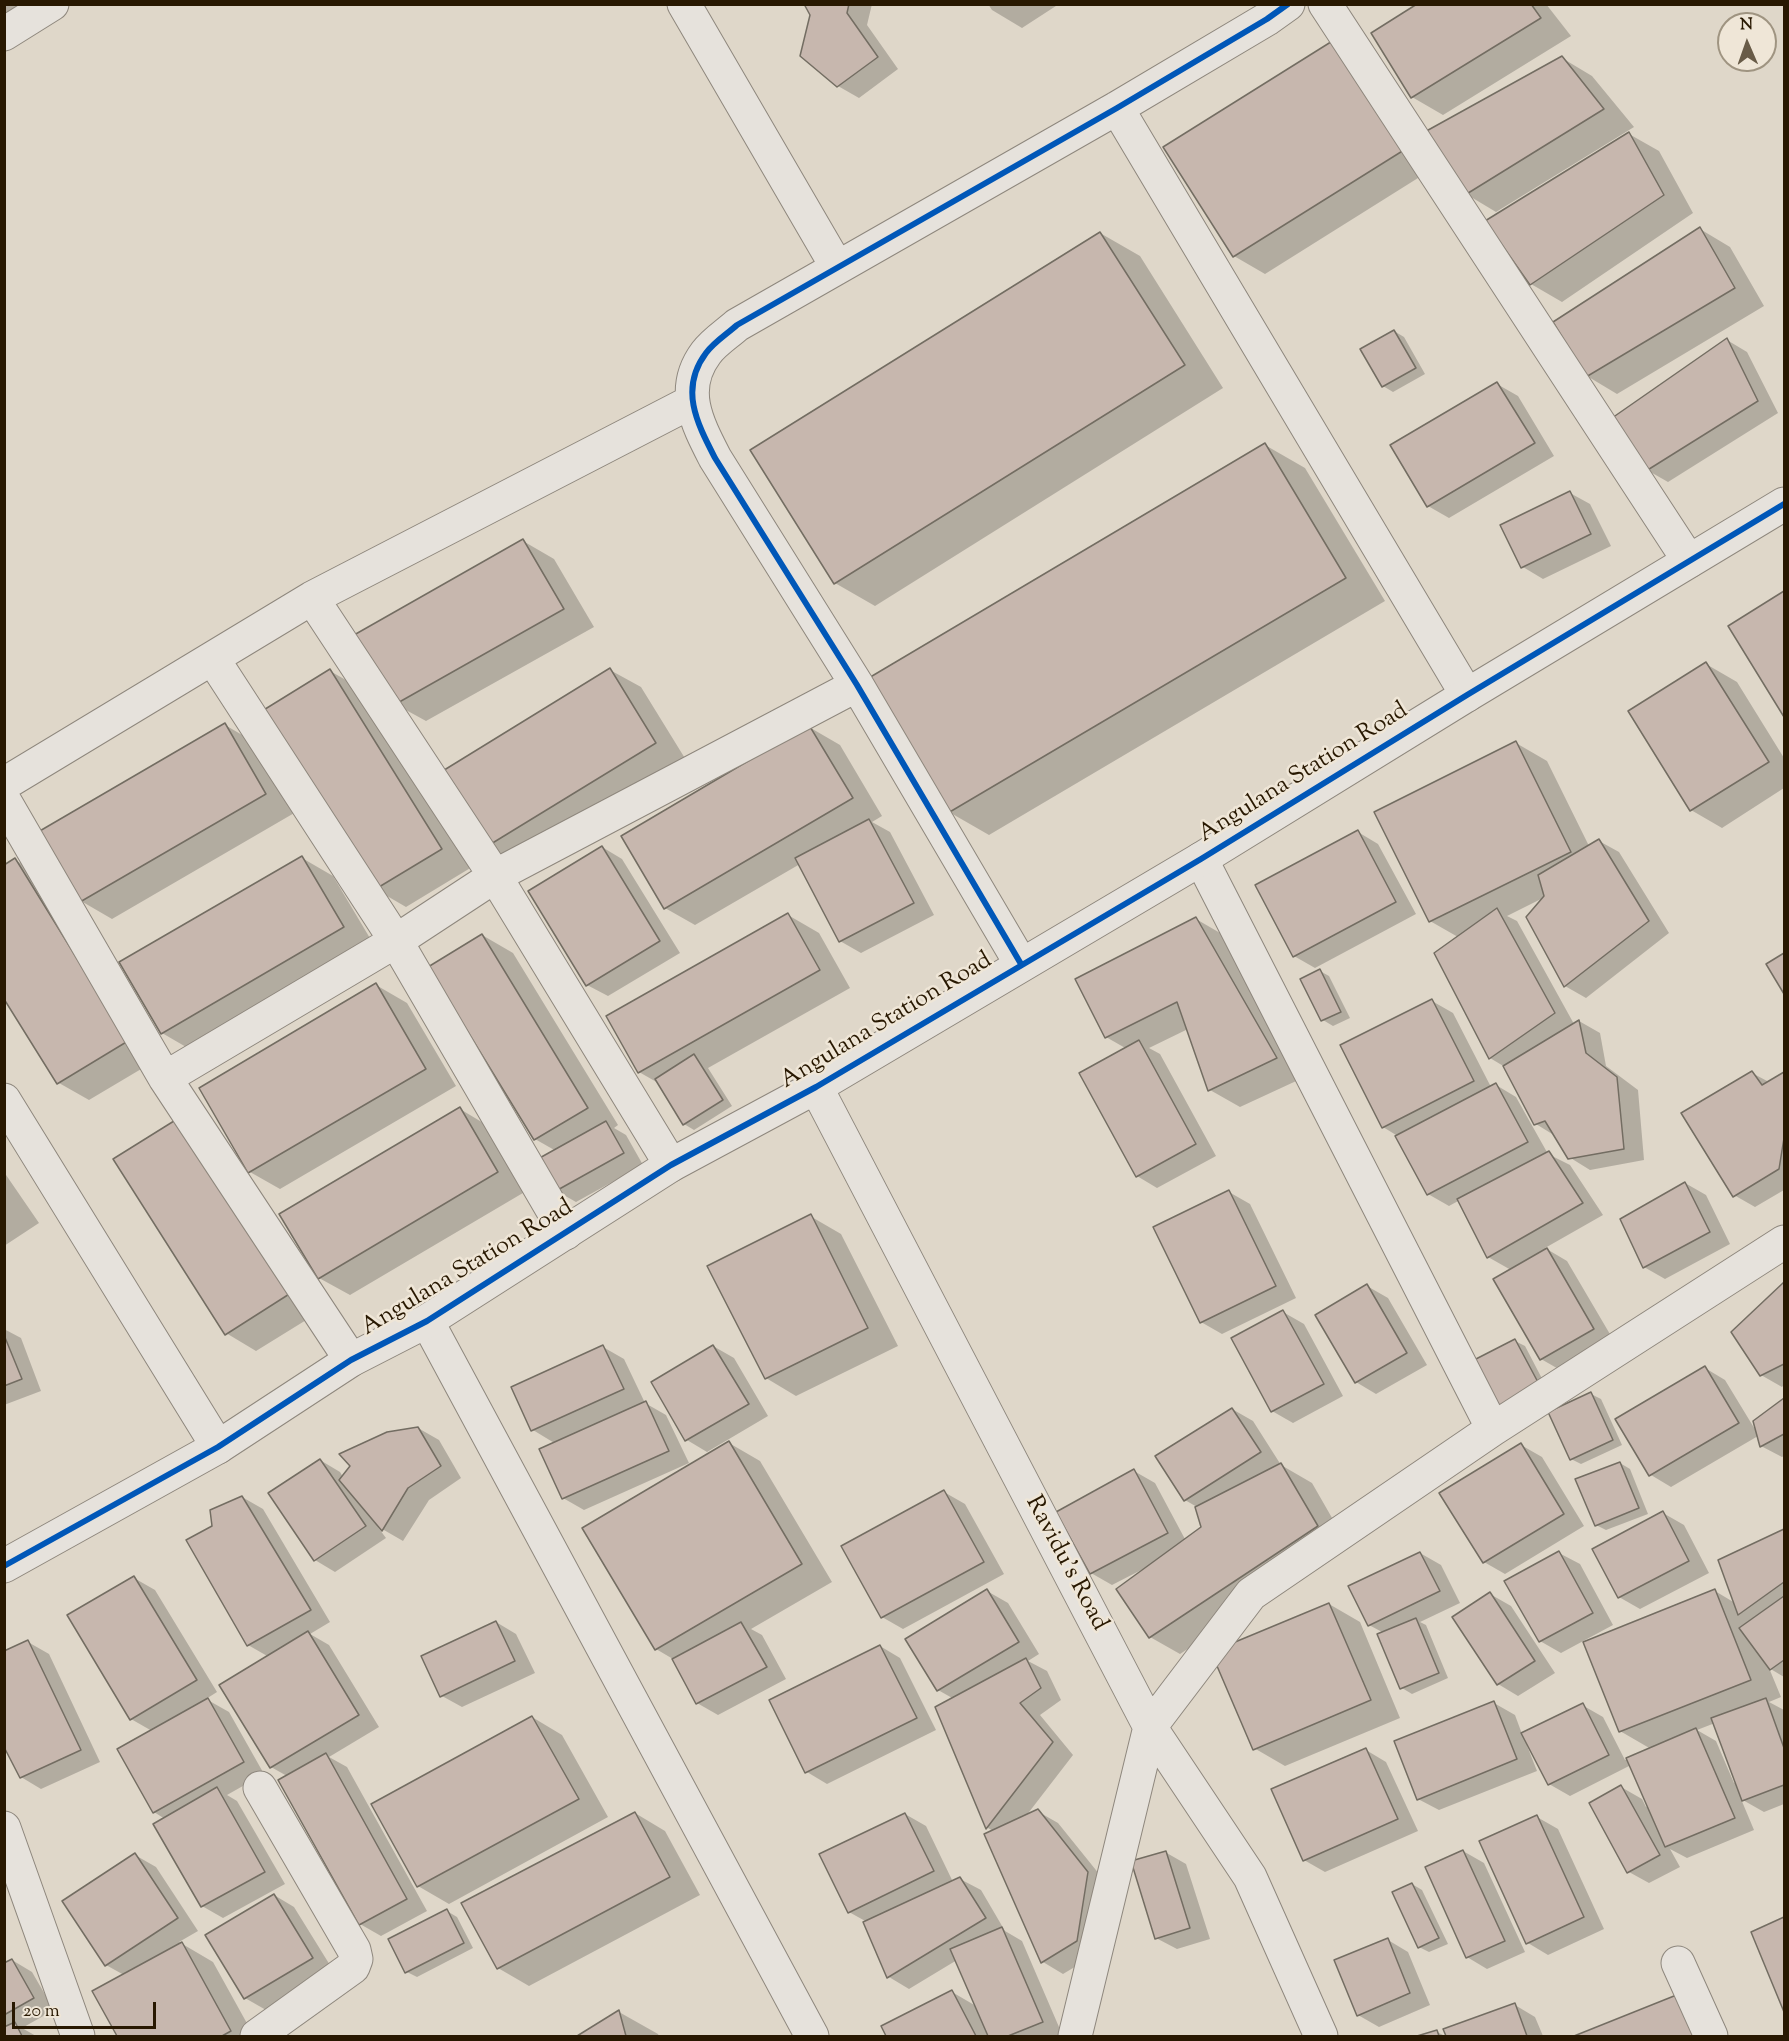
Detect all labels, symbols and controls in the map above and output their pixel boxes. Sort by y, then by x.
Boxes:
north arrow [1717,12,1777,72]
text: N [1740,14,1753,37]
street label: Angulana Station Road [1194,698,1414,850]
street label: Angulana Station Road [776,947,998,1097]
street label: Angulana Station Road [357,1194,579,1344]
street label: Ravidu's Road [1017,1492,1113,1636]
scale bar [15,1990,159,2028]
text: 20 m [23,1999,60,2025]

